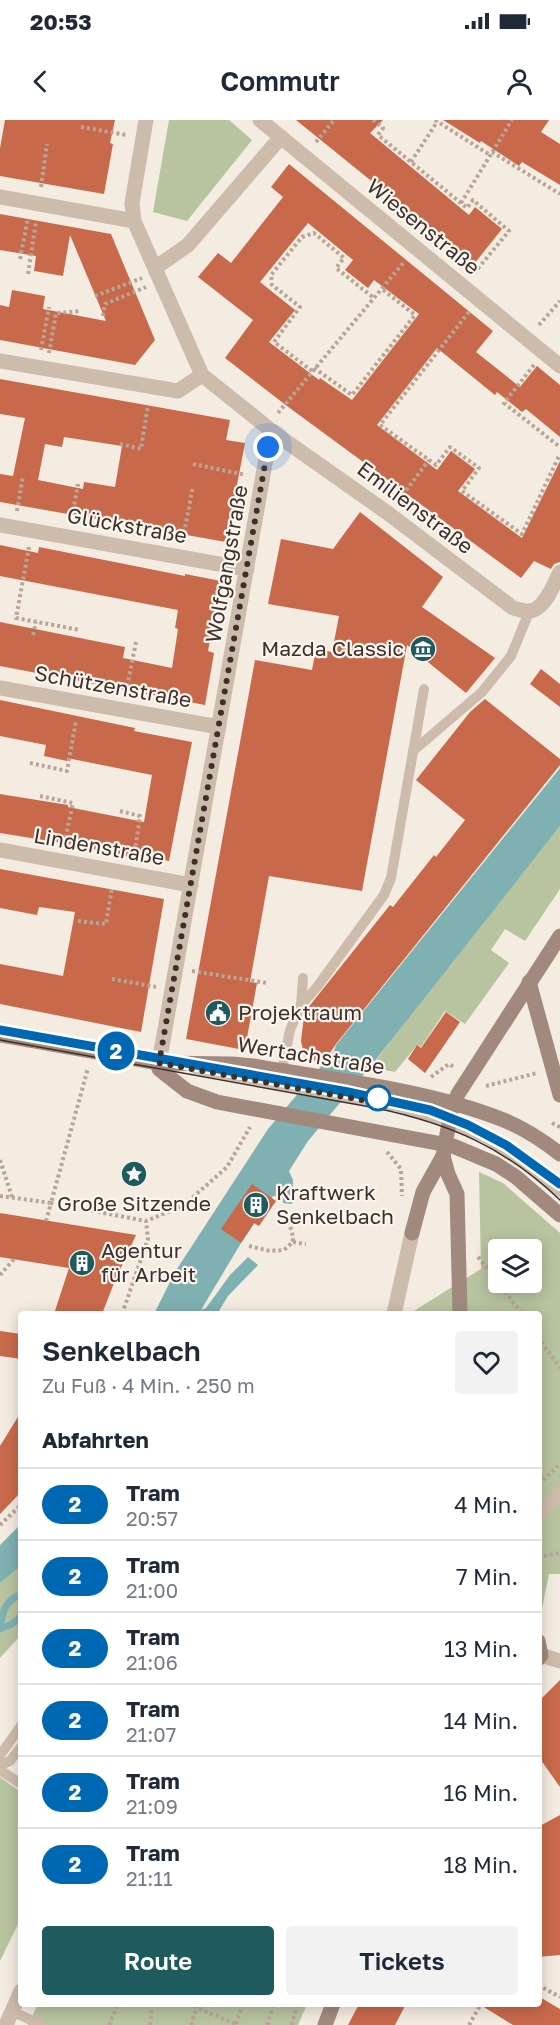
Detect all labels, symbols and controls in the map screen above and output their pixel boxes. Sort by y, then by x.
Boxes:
text: 20:53 [30,8,92,35]
icon: back [24,65,57,98]
text: Commutr [220,65,340,97]
icon: person [503,65,536,98]
street label: Wiesenstraße [362,173,485,280]
your location [253,432,283,462]
street label: Emilienstraße [353,455,479,559]
street label: Wolfgangstraße [199,483,253,645]
street label: Glückstraße [65,502,189,548]
museum icon: Mazda Classic [408,634,438,664]
place label: Mazda Classic [261,635,404,661]
street label: Schützenstraße [33,659,194,713]
street label: Lindenstraße [32,822,167,870]
public building icon: Projektraum [203,998,233,1028]
place label: Projektraum [238,999,362,1025]
street label: Wertachstraße [236,1031,387,1079]
line badge: 2 [96,1032,136,1070]
text: 2 [110,1038,122,1064]
unlabelled marker [365,1085,391,1111]
place icon: Große Sitzende [119,1159,149,1189]
place label: Kraftwerk Senkelbach [276,1179,394,1229]
place label: Große Sitzende [57,1190,211,1216]
building icon: Kraftwerk Senkelbach [241,1190,271,1220]
place label: Agentur für Arbeit [101,1237,196,1287]
map controls [488,1239,542,1293]
button: layers [488,1239,542,1293]
building icon: Agentur für Arbeit [67,1248,97,1278]
button: heart [455,1331,518,1394]
text: Senkelbach [42,1334,201,1367]
text: Zu Fuß · 4 Min. · 250 m [42,1373,255,1397]
text: Abfahrten [42,1426,149,1453]
text: Tram [126,1479,180,1506]
text: 2 [69,1491,81,1517]
text: 4 Min. [454,1491,518,1518]
text: 20:57 [126,1506,178,1530]
text: Tram [126,1551,180,1578]
text: 2 [69,1563,81,1589]
text: 7 Min. [456,1563,518,1590]
text: 21:00 [126,1578,178,1602]
text: Tram [126,1623,180,1650]
text: 2 [69,1635,81,1661]
text: 13 Min. [444,1635,518,1662]
text: 21:06 [126,1650,178,1674]
text: Tram [126,1695,180,1722]
text: 2 [69,1707,81,1733]
text: 14 Min. [443,1707,518,1734]
text: 21:07 [126,1722,176,1746]
text: Tram [126,1767,180,1794]
text: 2 [69,1779,81,1805]
text: 16 Min. [444,1779,518,1806]
text: 21:09 [126,1794,178,1818]
text: Tram [126,1839,180,1866]
text: 2 [69,1851,81,1877]
text: 18 Min. [443,1851,518,1878]
text: 21:11 [126,1866,173,1890]
button: Route [42,1926,274,1995]
button: Tickets [286,1926,518,1995]

